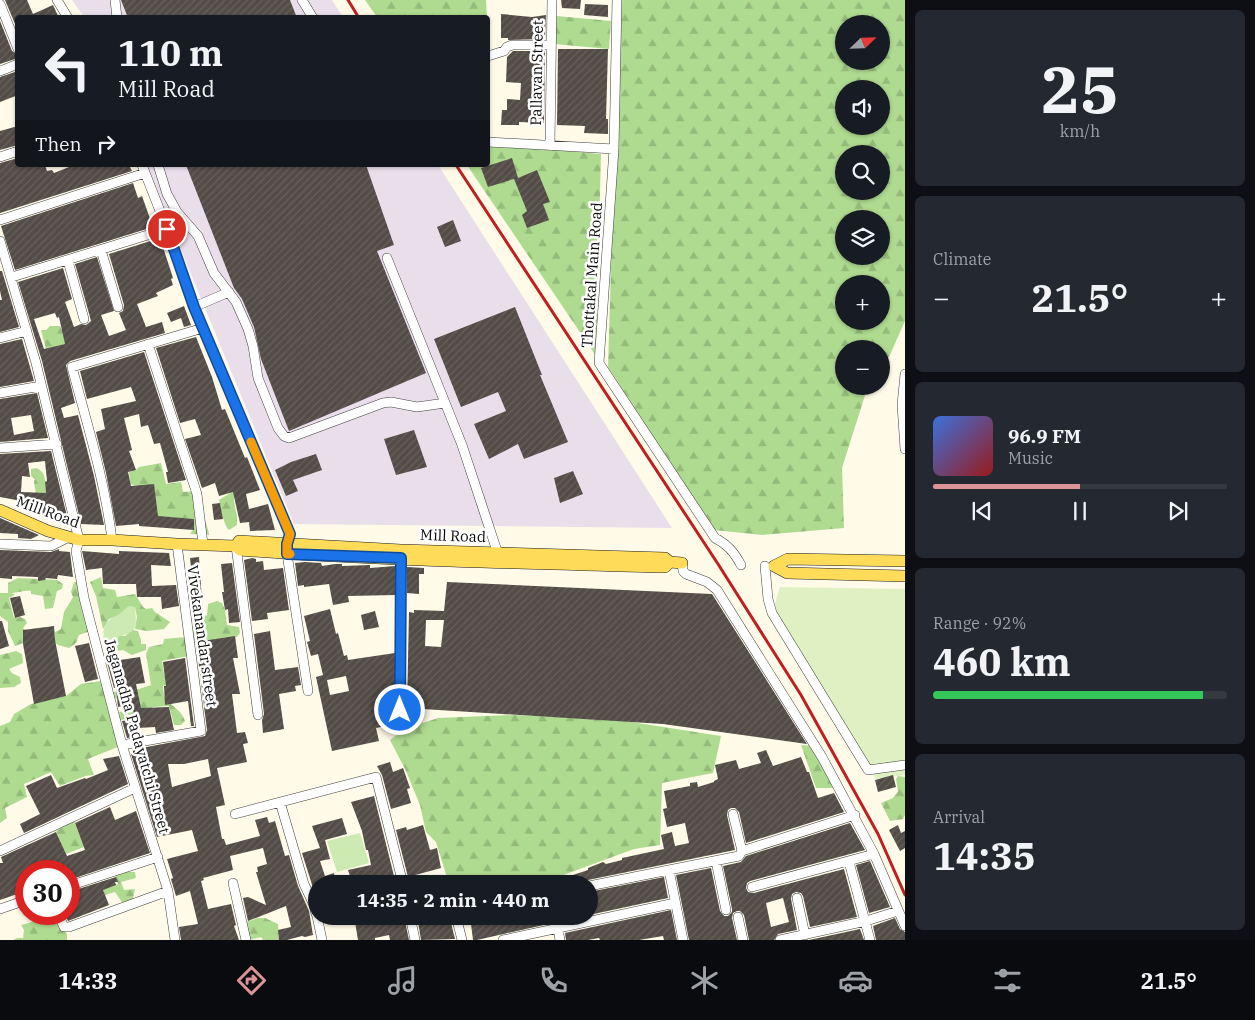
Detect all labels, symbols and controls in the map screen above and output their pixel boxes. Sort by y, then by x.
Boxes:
north arrow [835,15,890,70]
map controls [835,15,890,395]
street label: Pallavan Street [526,20,547,126]
text: 110 m [118,30,223,76]
icon: left [35,35,100,100]
text: 25 [1041,46,1119,131]
text: Mill Road [118,74,215,103]
button: sound [835,80,890,135]
text: km/h [1060,121,1100,141]
icon: right [92,130,120,158]
text: Then [35,132,82,156]
button: search [835,145,890,200]
street label: Thottakal Main Road [577,201,606,348]
pin [146,208,188,250]
button: layers [835,210,890,265]
icon: arrive [153,215,181,243]
text: Climate [933,249,991,269]
text: 21.5° [1032,273,1128,322]
button: + [835,275,890,330]
text: − [933,279,950,316]
text: + [1210,279,1227,316]
button: − [835,340,890,395]
text: 96.9 FM [1008,424,1081,448]
text: Music [1008,448,1053,468]
street label: Mill Road [14,491,82,532]
icon: previous [968,497,996,525]
icon: pause [1066,497,1094,525]
icon: next [1164,497,1192,525]
street label: Mill Road [420,525,486,546]
street label: Vivekanandar street [183,564,222,708]
text: Range · 92% [933,613,1026,633]
street label: Jaganadha Padayatchi Street [100,636,174,836]
text: 460 km [933,637,1071,686]
position arrow [373,683,425,735]
text: Arrival [933,807,985,827]
text: 14:35 [933,831,1036,880]
speed limit sign: 30 [15,860,80,925]
text: 14:35 · 2 min · 440 m [357,888,549,912]
icon: directions [234,963,269,998]
icon: music [385,963,420,998]
icon: phone [536,963,571,998]
icon: climate [687,963,722,998]
icon: car [838,963,873,998]
icon: filters [990,963,1025,998]
text: 14:33 [58,966,118,995]
text: 21.5° [1141,966,1197,995]

